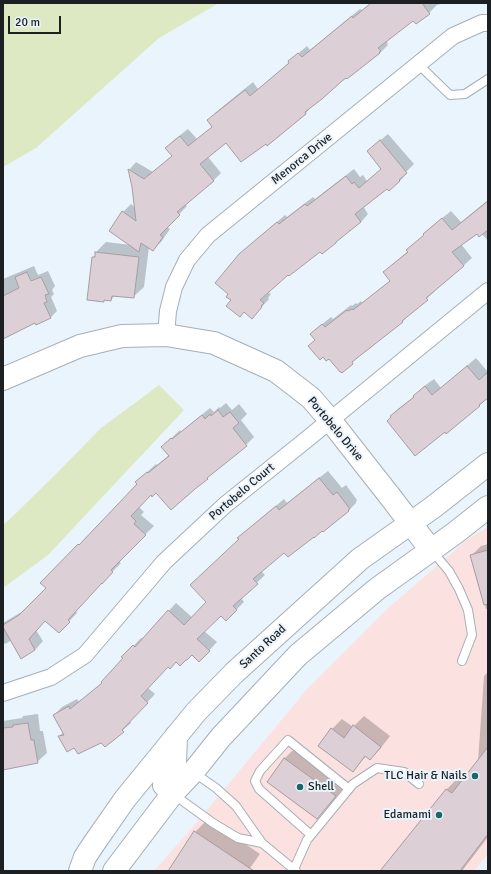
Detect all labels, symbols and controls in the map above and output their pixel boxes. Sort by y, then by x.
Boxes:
scale bar [10,8,63,34]
text: 20 m [15,15,40,30]
street label: Menorca Drive [269,130,335,188]
street label: Portobelo Drive [304,394,366,464]
street label: Portobelo Court [206,460,278,524]
street label: Santo Road [237,622,289,672]
place label: TLC Hair & Nails [384,769,467,783]
marker: TLC Hair & Nails [470,771,480,781]
place label: Shell [308,780,334,794]
marker: Shell [295,782,305,792]
place label: Edamami [383,808,431,822]
marker: Edamami [434,810,444,820]

